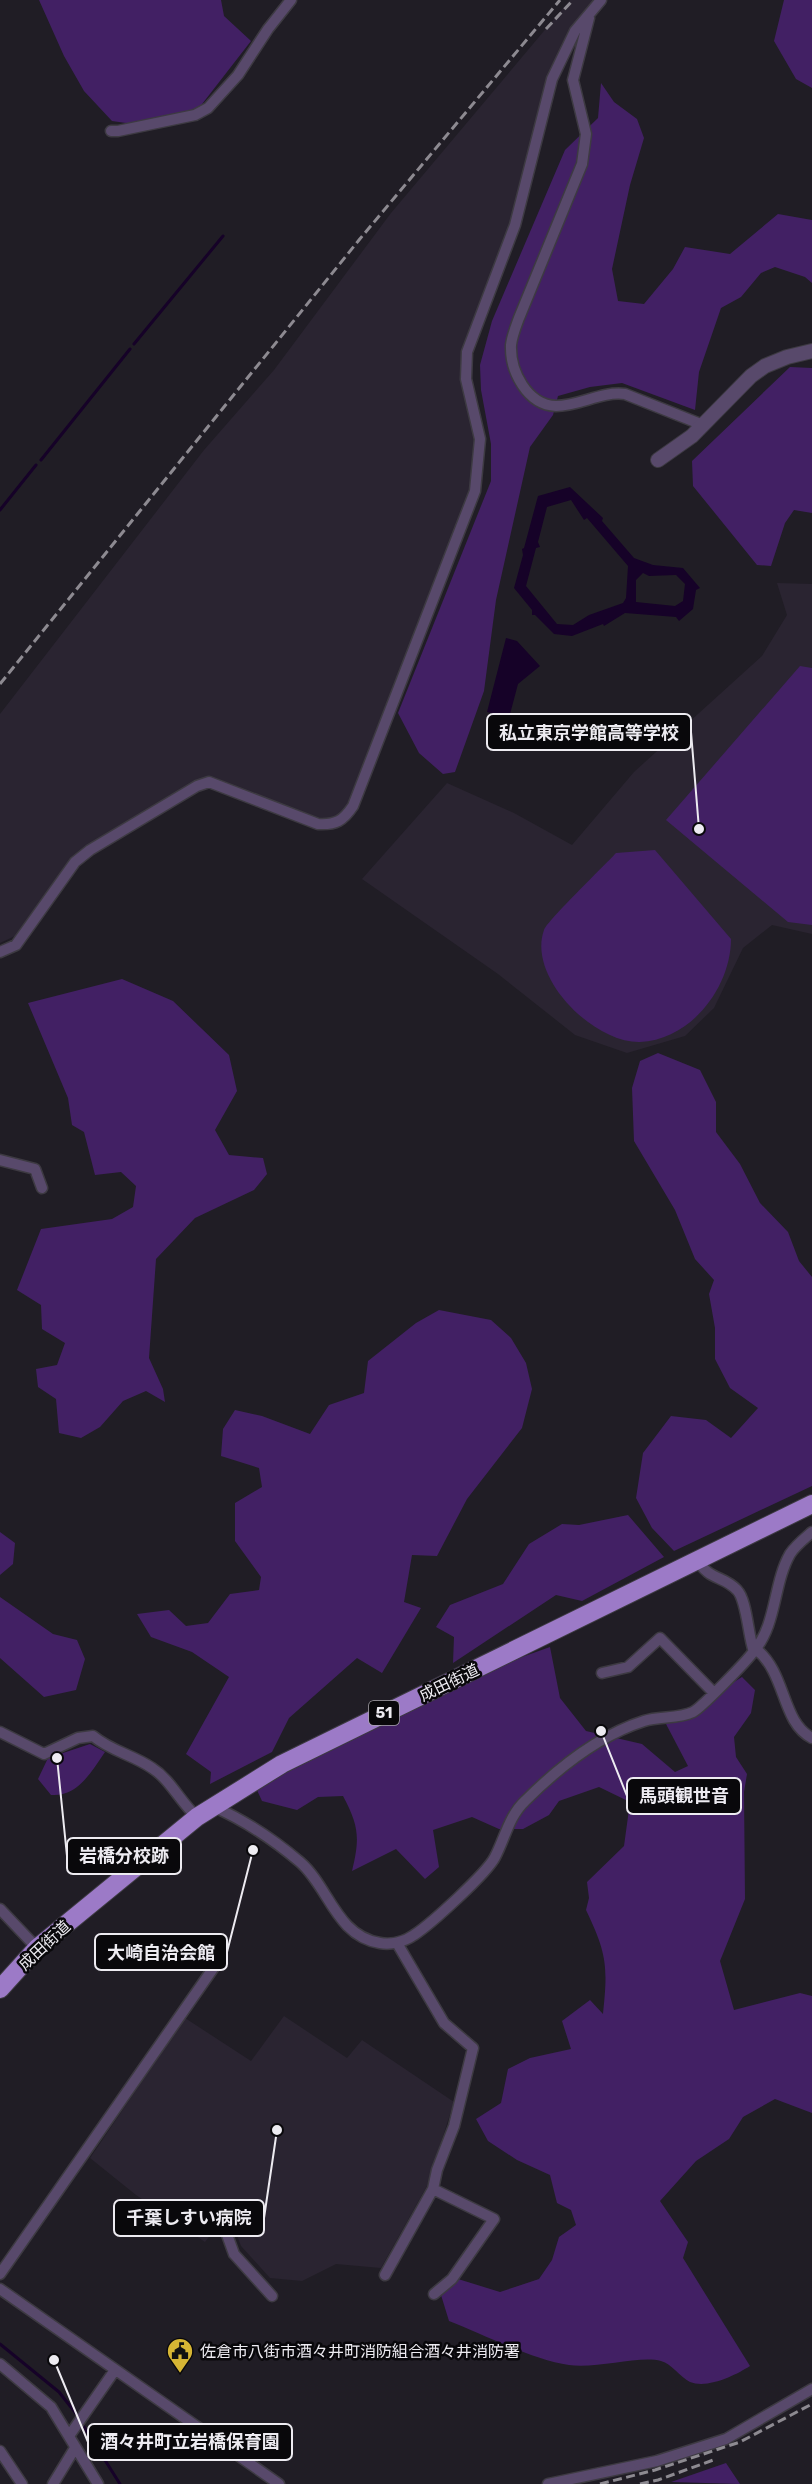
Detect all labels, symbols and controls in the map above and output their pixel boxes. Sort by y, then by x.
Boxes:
callout: 私立東京学館高等学校 [487,714,691,750]
text: 私立東京学館高等学校 [499,722,679,744]
street label: 成田街道 [416,1660,482,1705]
road number: 51 [369,1701,399,1725]
callout: 馬頭観世音 [627,1778,741,1814]
text: 馬頭観世音 [639,1785,729,1807]
callout: 岩橋分校跡 [67,1838,181,1874]
text: 岩橋分校跡 [79,1845,169,1867]
street label: 成田街道 [14,1917,74,1974]
callout: 大崎自治会館 [95,1934,227,1970]
text: 大崎自治会館 [107,1942,215,1964]
callout: 千葉しすい病院 [114,2200,264,2236]
text: 千葉しすい病院 [126,2207,252,2229]
public building icon: 佐倉市八街市酒々井町消防組合酒々井消防署 [165,2336,195,2374]
place label: 佐倉市八街市酒々井町消防組合酒々井消防署 [200,2342,520,2361]
callout: 酒々井町立岩橋保育園 [88,2424,292,2460]
text: 酒々井町立岩橋保育園 [100,2431,280,2453]

